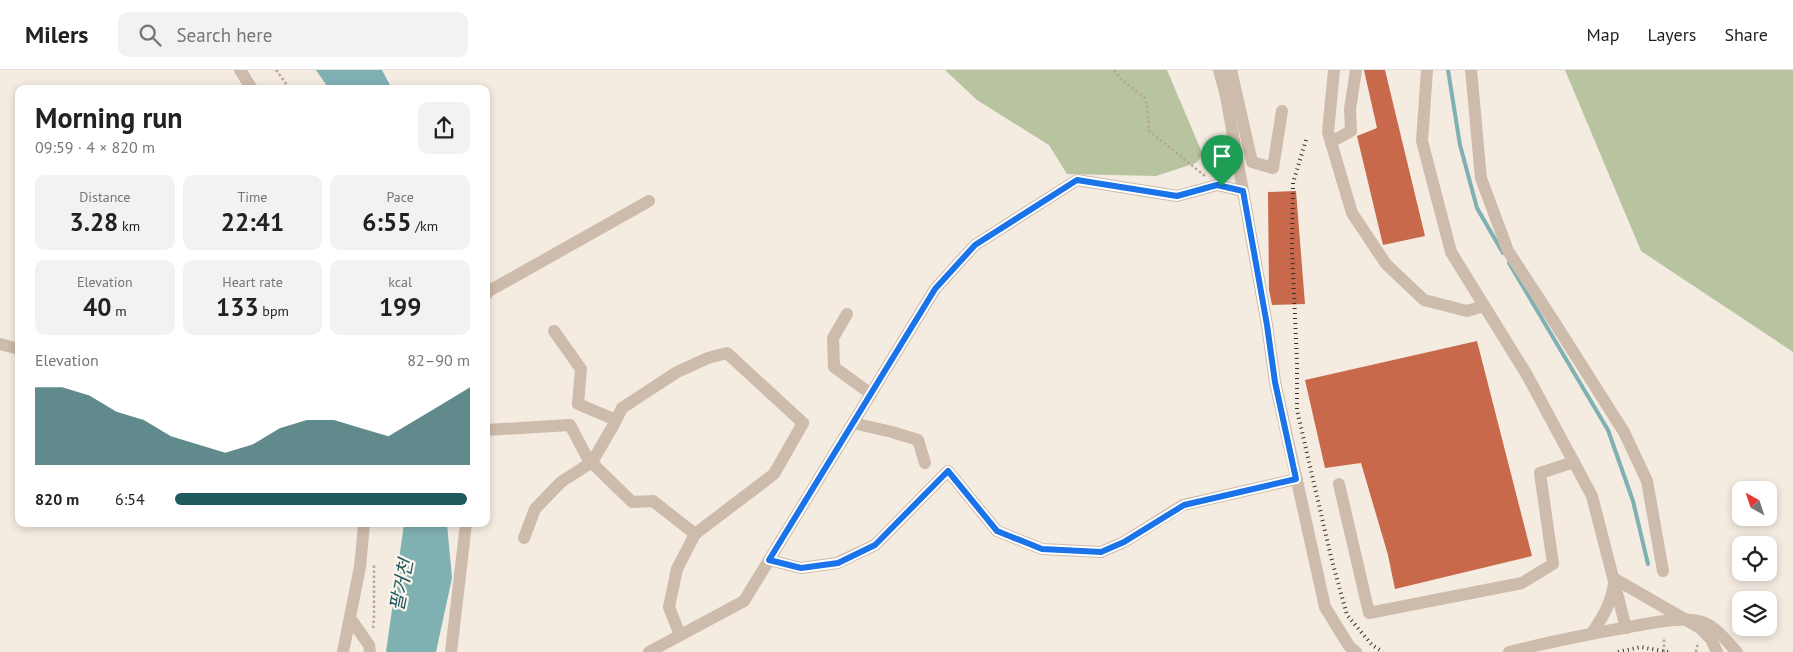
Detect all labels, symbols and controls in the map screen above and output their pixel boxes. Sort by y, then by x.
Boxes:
search box [118,12,468,57]
text: Milers [25,19,88,50]
icon: search [136,21,164,49]
text: Search here [176,23,272,47]
text: Map [1587,23,1619,46]
text: Layers [1647,23,1696,46]
text: Share [1724,23,1768,46]
text: Morning run [35,99,183,136]
button: share [418,102,470,154]
pin [1201,135,1243,186]
text: 09:59 · 4 × 820 m [35,137,155,157]
icon: arrive [1208,142,1236,170]
text: Distance [79,188,130,206]
text: Time [237,188,268,206]
text: Pace [386,188,414,206]
text: 3.28 [70,206,118,238]
text: 22:41 [221,206,284,238]
text: 6:55 [362,206,411,238]
text: km [118,217,140,235]
text: /km [411,217,438,235]
text: Elevation [77,273,133,291]
text: Heart rate [222,273,283,291]
text: kcal [388,273,412,291]
text: 40 [83,291,111,323]
text: 133 [216,291,259,323]
text: 199 [379,291,421,323]
text: m [111,302,127,320]
text: bpm [259,302,289,320]
text: Elevation [35,350,99,370]
text: 82–90 m [407,350,470,370]
north arrow [1732,481,1778,526]
map controls [1732,481,1777,636]
text: 820 m [35,489,79,509]
text: 6:54 [115,489,145,509]
button: locate [1732,536,1777,581]
water label: 팔거천 [384,555,418,613]
button: layers [1732,591,1777,636]

